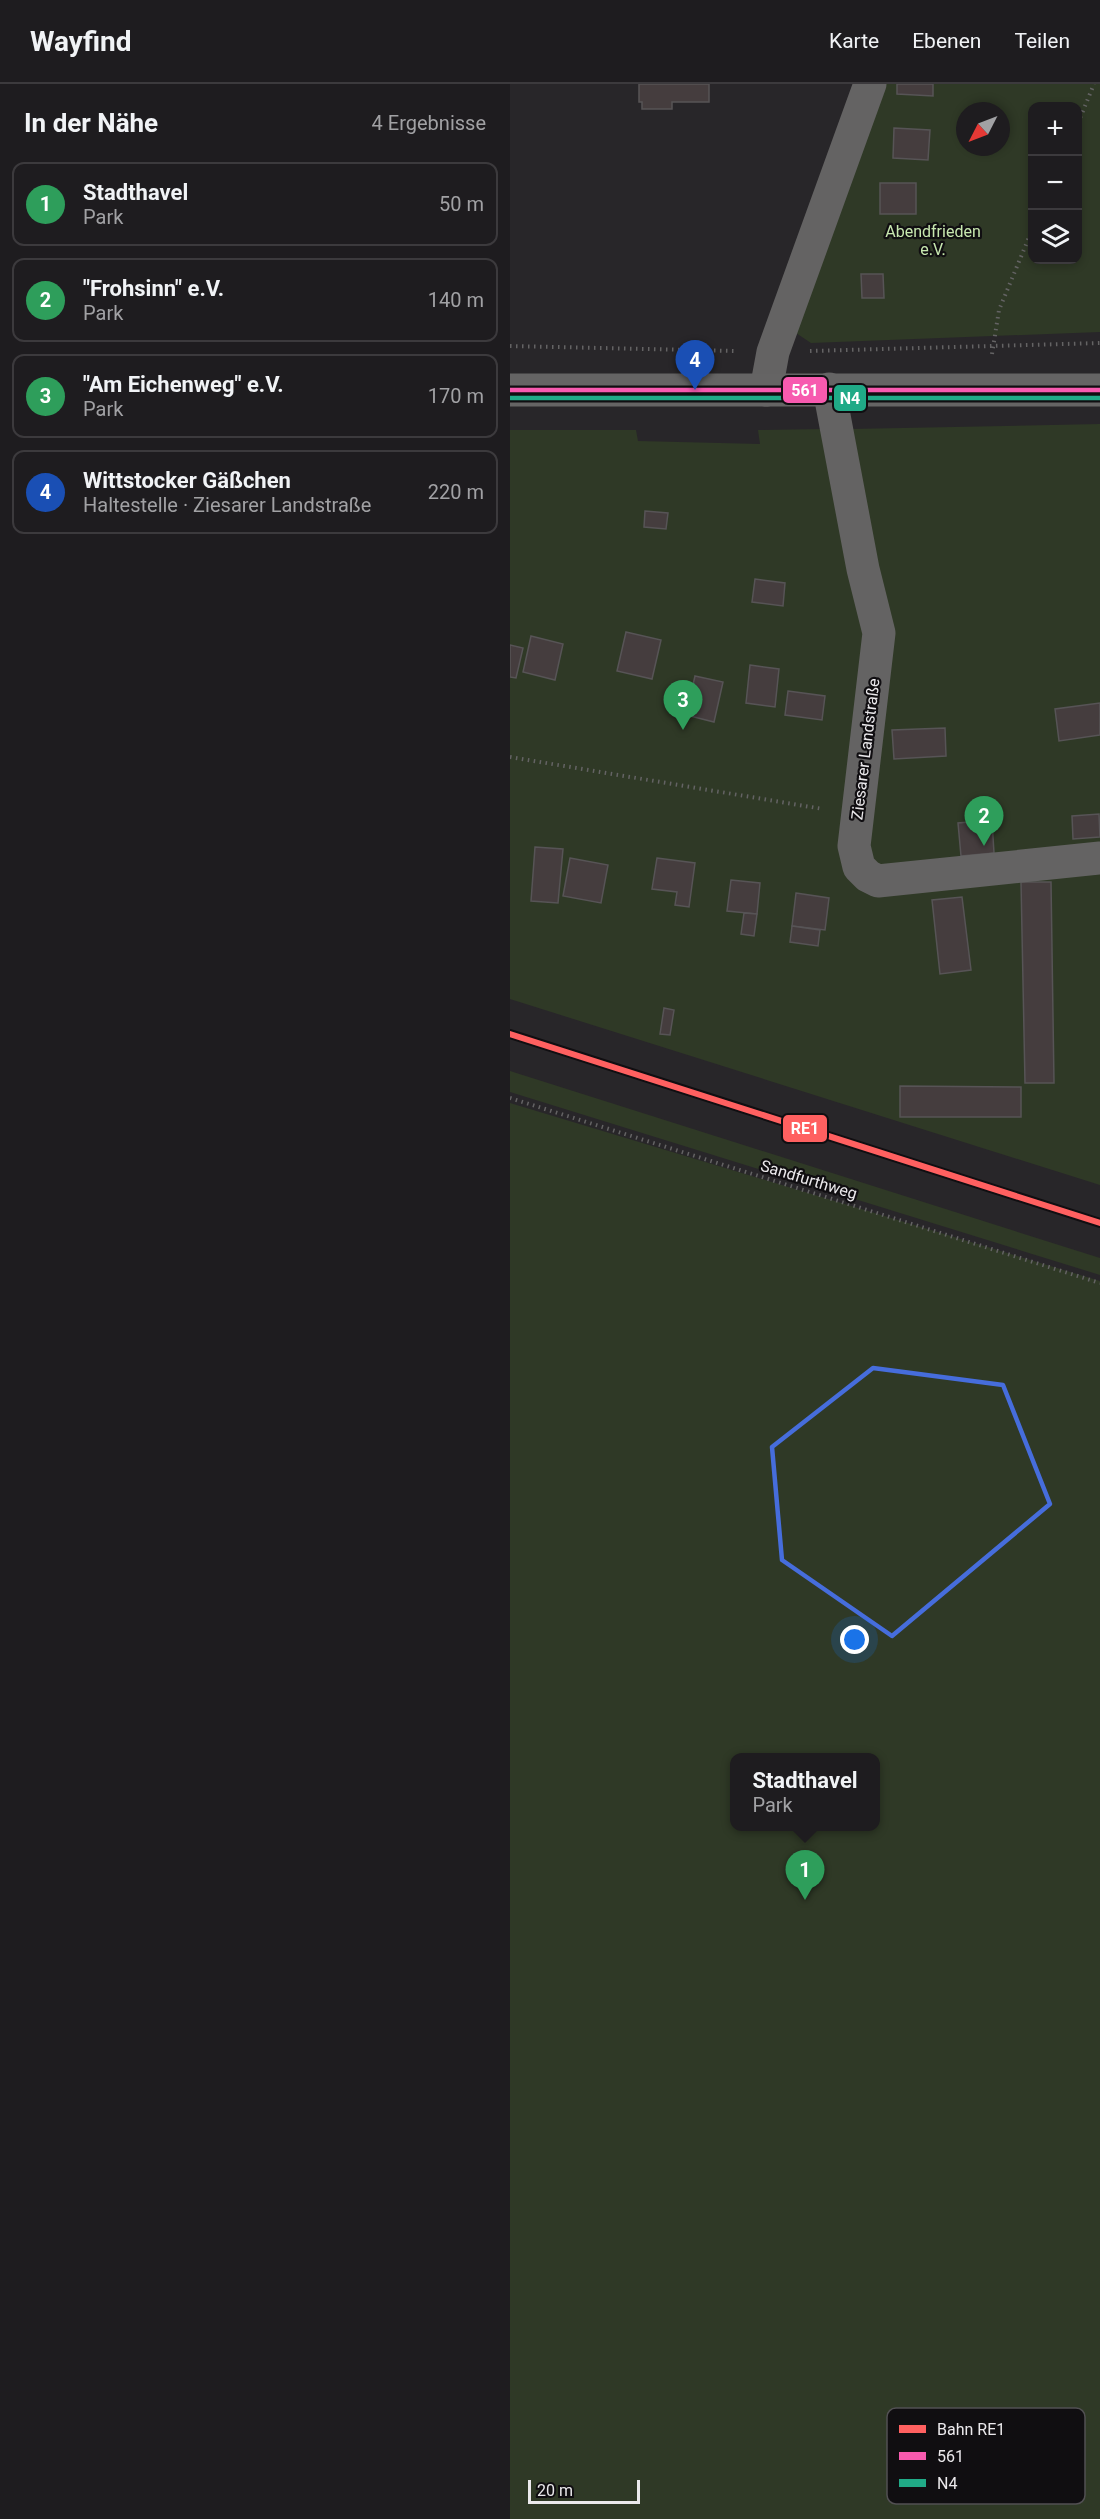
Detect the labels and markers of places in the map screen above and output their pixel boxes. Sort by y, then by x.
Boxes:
pin: 4 [676,340,714,390]
pin: 3 [664,680,702,730]
pin: 2 [964,796,1004,846]
pin: 1 [786,1850,824,1900]

